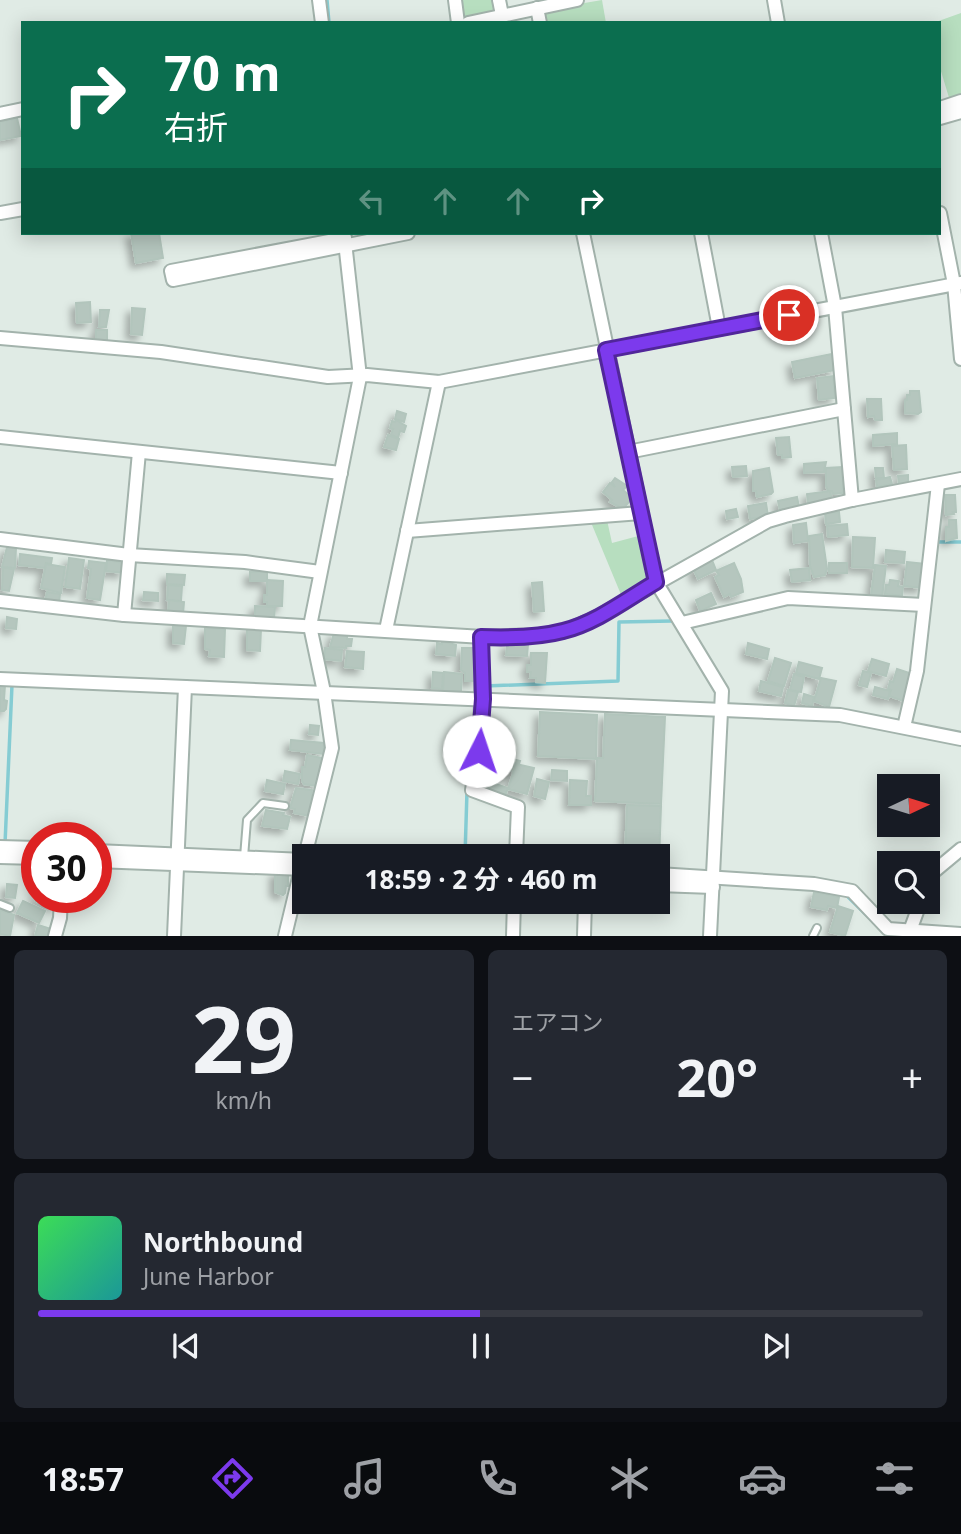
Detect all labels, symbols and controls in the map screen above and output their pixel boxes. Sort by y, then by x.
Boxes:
text: 70 m [164,39,281,105]
icon: right [49,49,140,140]
text: 右折 [164,105,228,148]
icon: left [353,182,391,220]
icon: ahead [426,182,464,220]
icon: ahead [499,182,537,220]
icon: right [572,182,610,220]
pin [759,285,819,345]
icon: arrive [770,296,808,334]
position arrow [442,714,516,788]
north arrow [877,774,940,836]
map controls [877,774,940,914]
speed limit sign: 30 [21,822,112,913]
button: search [877,851,940,914]
text: 18:59 · 2 分 · 460 m [365,861,597,897]
text: 29 [192,976,296,1100]
text: エアコン [512,1006,604,1038]
text: 20° [676,1041,758,1112]
text: − [512,1051,533,1103]
text: + [901,1051,923,1103]
text: km/h [215,1084,272,1116]
text: Northbound [143,1224,303,1260]
text: June Harbor [143,1260,274,1292]
icon: previous [167,1327,205,1365]
icon: pause [462,1327,500,1365]
icon: next [757,1327,795,1365]
icon: directions [208,1454,257,1503]
icon: music [340,1454,389,1503]
icon: phone [473,1454,522,1503]
icon: climate [605,1454,654,1503]
icon: car [738,1454,787,1503]
icon: filters [870,1454,919,1503]
text: 18:57 [42,1457,124,1500]

